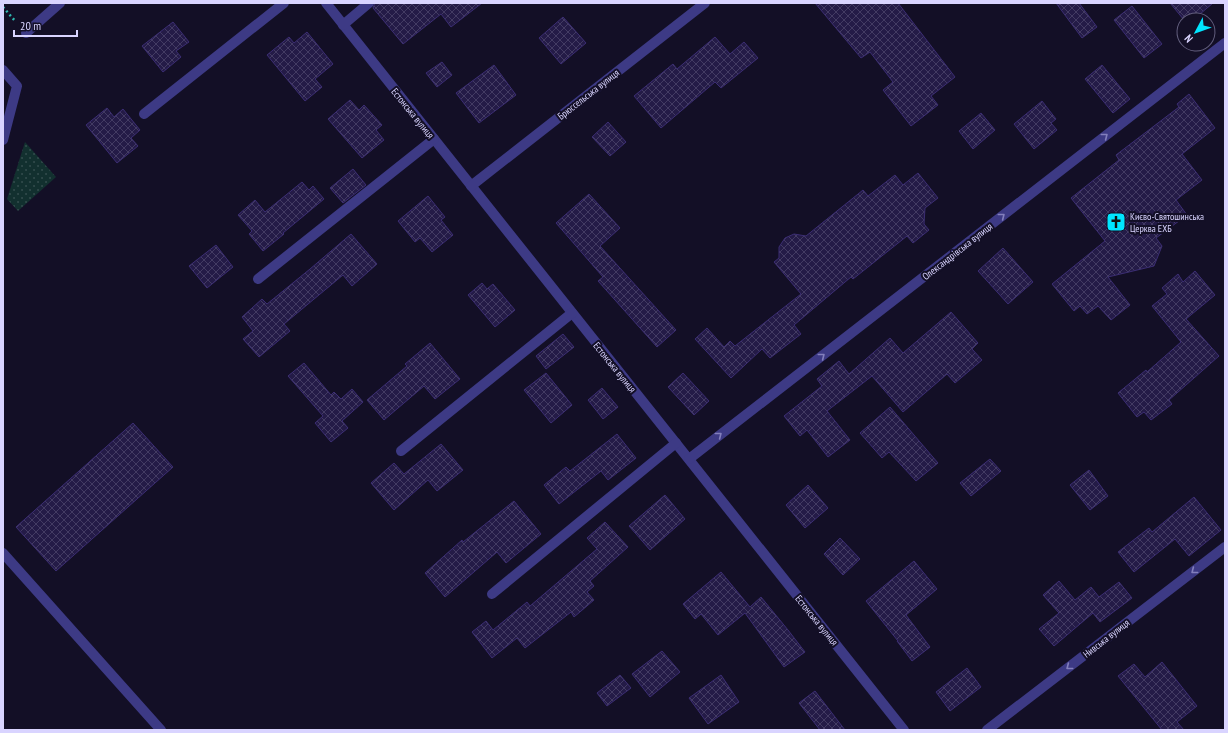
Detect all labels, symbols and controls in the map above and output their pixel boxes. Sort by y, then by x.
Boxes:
scale bar [14,12,77,38]
north arrow [1176,12,1216,52]
text: 20 m [20,18,41,33]
text: N [1181,32,1196,45]
street label: Брюссельська вулиця [555,66,622,123]
street label: Естонська вулиця [388,85,437,141]
one-way arrow [1100,134,1107,141]
place label: Києво-Святошинська Церква ЕХБ [1130,210,1204,235]
church icon: Києво-Святошинська Церква ЕХБ [1105,211,1127,233]
one-way arrow [998,213,1005,220]
street label: Олександрівська вулиця [919,220,995,283]
street label: Естонська вулиця [590,339,639,395]
one-way arrow [818,353,825,360]
one-way arrow [715,433,722,440]
one-way arrow [1192,566,1199,573]
street label: Естонська вулиця [792,592,841,648]
street label: Нивська вулиця [1080,616,1132,661]
one-way arrow [1066,662,1073,670]

